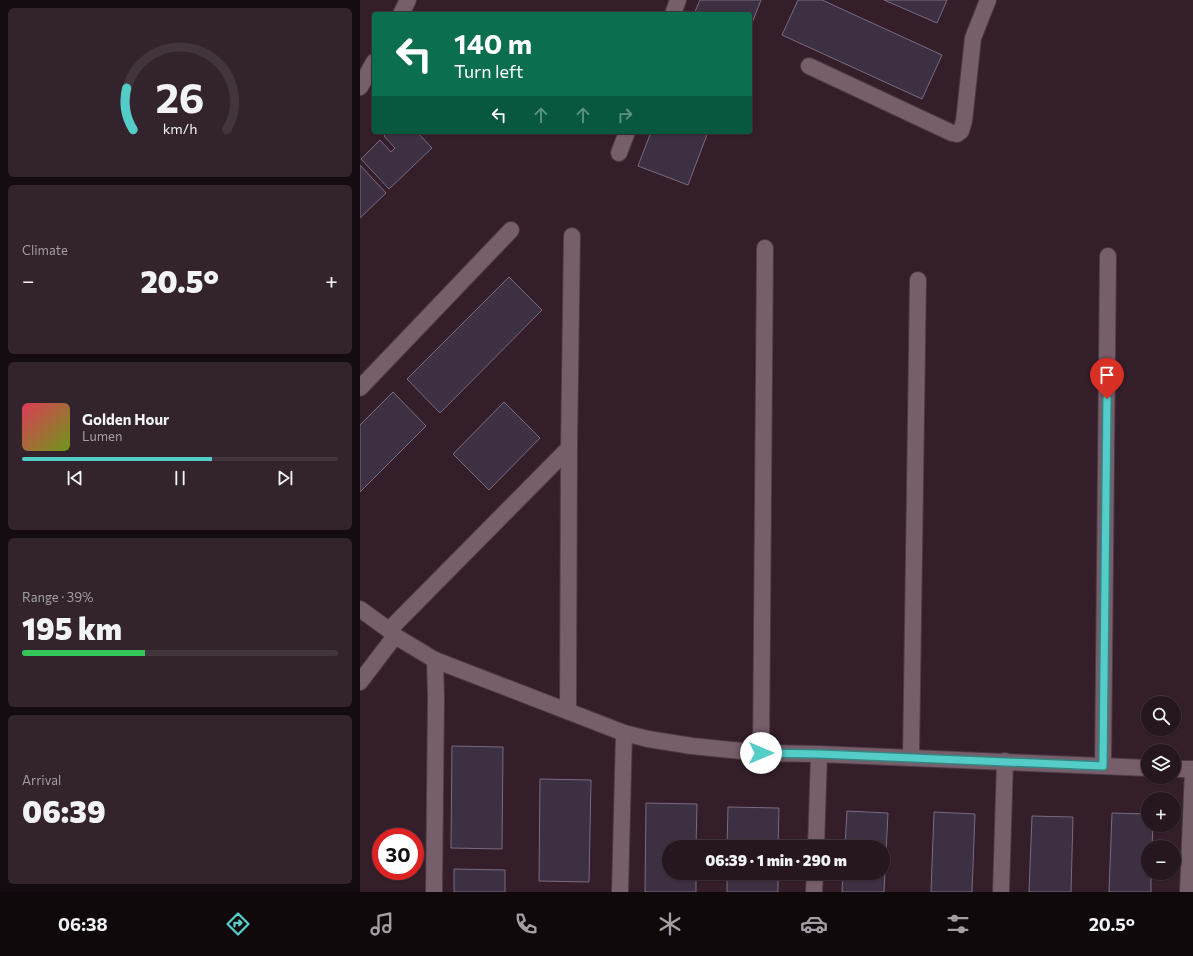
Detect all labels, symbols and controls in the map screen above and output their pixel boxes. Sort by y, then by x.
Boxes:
text: 140 m [454,26,532,60]
icon: left [388,28,440,80]
text: Turn left [454,60,523,82]
text: 26 [155,71,205,122]
icon: left [488,104,510,126]
icon: ahead [530,104,552,126]
icon: ahead [572,104,594,126]
icon: right [614,104,636,126]
text: km/h [163,119,197,137]
text: Climate [22,242,68,258]
text: 20.5° [140,262,219,299]
text: − [22,267,35,294]
text: + [325,267,338,294]
pin [1090,358,1124,399]
icon: arrive [1096,364,1118,386]
text: Golden Hour [82,410,169,428]
text: Lumen [82,428,122,444]
icon: previous [64,467,86,489]
icon: pause [169,467,191,489]
icon: next [274,467,296,489]
text: Range · 39% [22,589,94,605]
text: 195 km [22,609,122,646]
map controls [1141,696,1181,880]
button: search [1141,696,1181,736]
position arrow [740,732,782,774]
button: layers [1141,744,1181,784]
text: Arrival [22,772,61,788]
text: 06:39 [22,792,106,829]
button: + [1141,792,1181,832]
speed limit sign: 30 [372,828,424,880]
button: − [1141,840,1181,880]
text: 06:39 · 1 min · 290 m [705,851,847,869]
icon: directions [224,910,252,938]
icon: music [368,910,396,938]
icon: phone [512,910,540,938]
icon: climate [656,910,684,938]
icon: car [800,910,828,938]
icon: filters [944,910,972,938]
text: 06:38 [58,913,108,935]
text: 20.5° [1089,913,1135,935]

